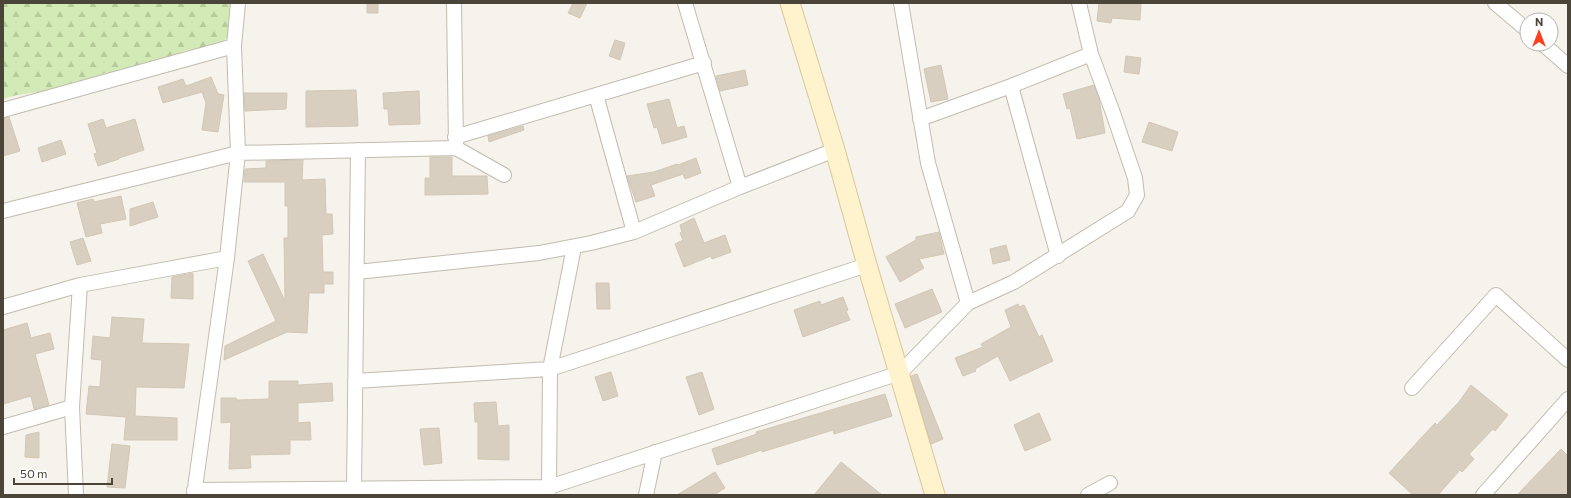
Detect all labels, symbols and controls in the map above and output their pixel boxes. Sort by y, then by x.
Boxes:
north arrow [1519,12,1559,52]
text: N [1535,15,1543,28]
scale bar [14,460,112,486]
text: 50 m [20,466,48,480]

